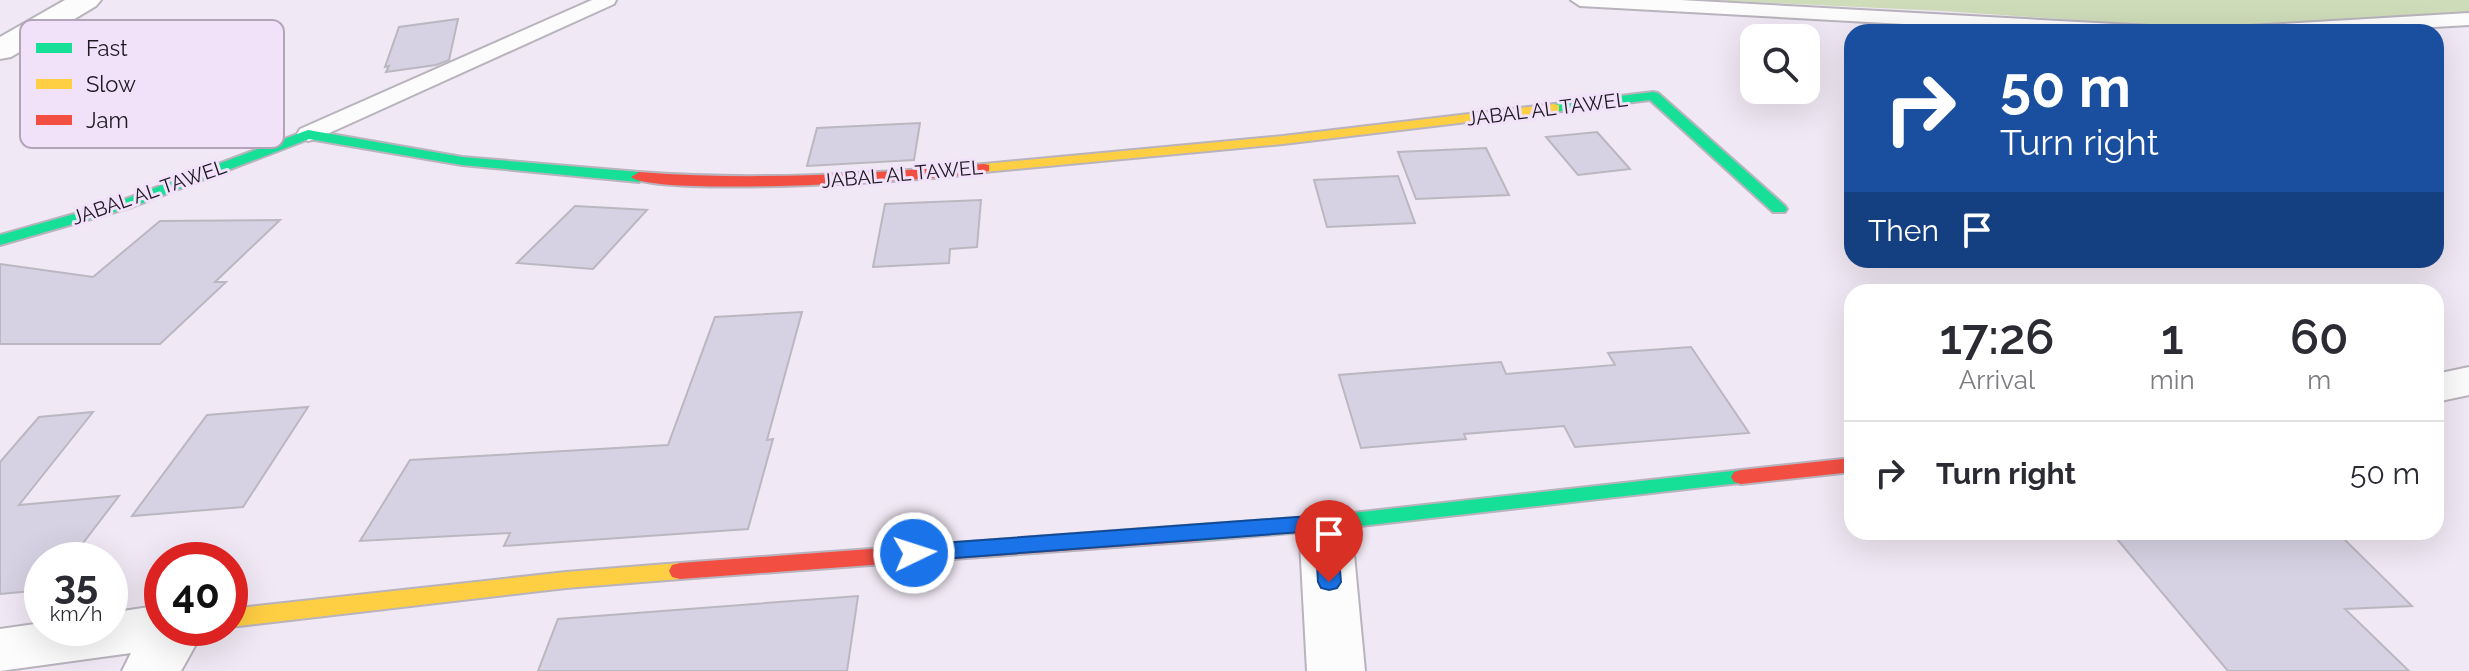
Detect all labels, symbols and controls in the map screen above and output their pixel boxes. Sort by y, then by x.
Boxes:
legend [20,20,284,148]
map controls [1740,24,1820,104]
button: search [1740,24,1820,104]
text: Fast [86,35,128,61]
text: 50 m [2000,54,2131,120]
icon: right [1868,56,1972,160]
text: Slow [86,71,136,97]
street label: JABAL AL TAWEL [1465,87,1629,131]
text: Jam [86,107,129,133]
text: Turn right [2000,121,2159,163]
street label: JABAL AL TAWEL [69,154,230,230]
street label: JABAL AL TAWEL [820,155,984,193]
icon: arrive [1955,208,1999,252]
text: Then [1868,213,1939,248]
text: 17:26 [1939,309,2054,365]
text: 1 [2161,309,2184,365]
text: 60 [2290,309,2349,365]
text: Arrival [1959,365,2035,395]
text: min [2150,365,2195,395]
text: m [2307,365,2331,395]
icon: right [1868,451,1912,495]
text: Turn right [1936,456,2076,491]
text: 50 m [2350,456,2420,491]
pin [1295,500,1363,582]
position arrow [872,511,956,595]
icon: arrive [1307,512,1351,556]
speed limit sign: 40 [144,542,248,646]
text: 35 [54,560,98,607]
text: km/h [50,602,102,626]

